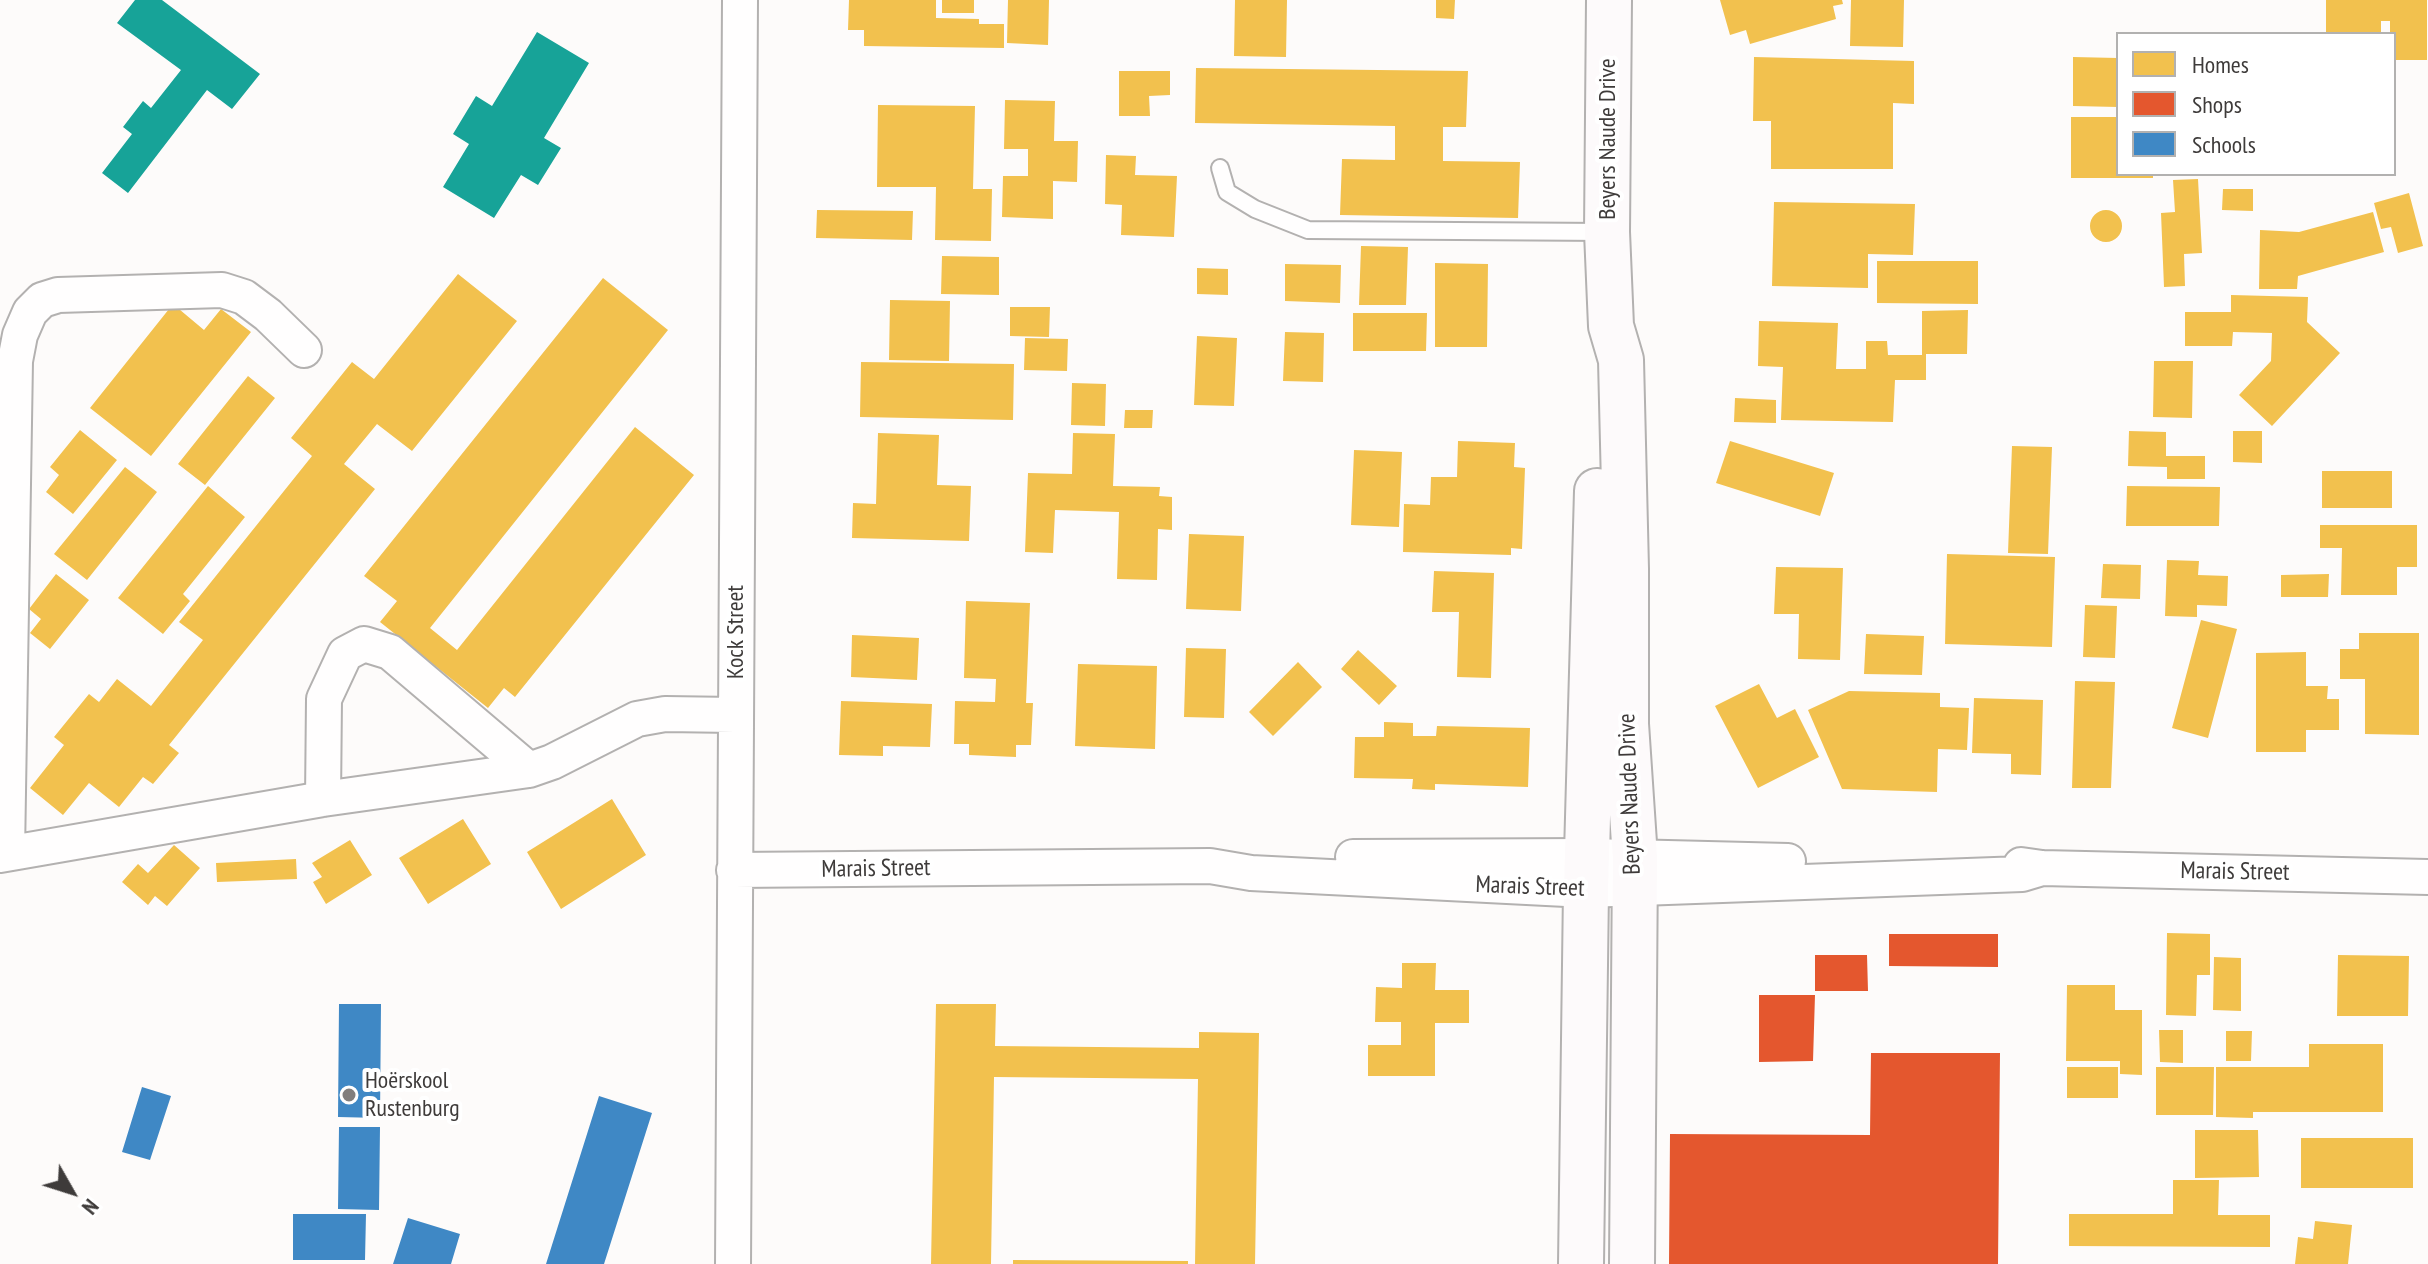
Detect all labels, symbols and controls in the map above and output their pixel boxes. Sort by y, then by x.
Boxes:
legend [2116,32,2396,176]
text: Homes [2192,49,2249,80]
street label: Beyers Naude Drive [1594,58,1622,220]
text: Shops [2192,89,2242,120]
text: Schools [2192,129,2256,160]
street label: Kock Street [722,585,750,679]
street label: Beyers Naude Drive [1613,713,1647,875]
street label: Marais Street [821,854,931,884]
street label: Marais Street [2180,857,2290,887]
street label: Marais Street [1475,871,1585,903]
place label: Hoërskool Rustenburg [365,1067,460,1123]
marker: Hoërskool Rustenburg [340,1086,358,1104]
north arrow [32,1152,112,1232]
text: N [76,1194,105,1221]

